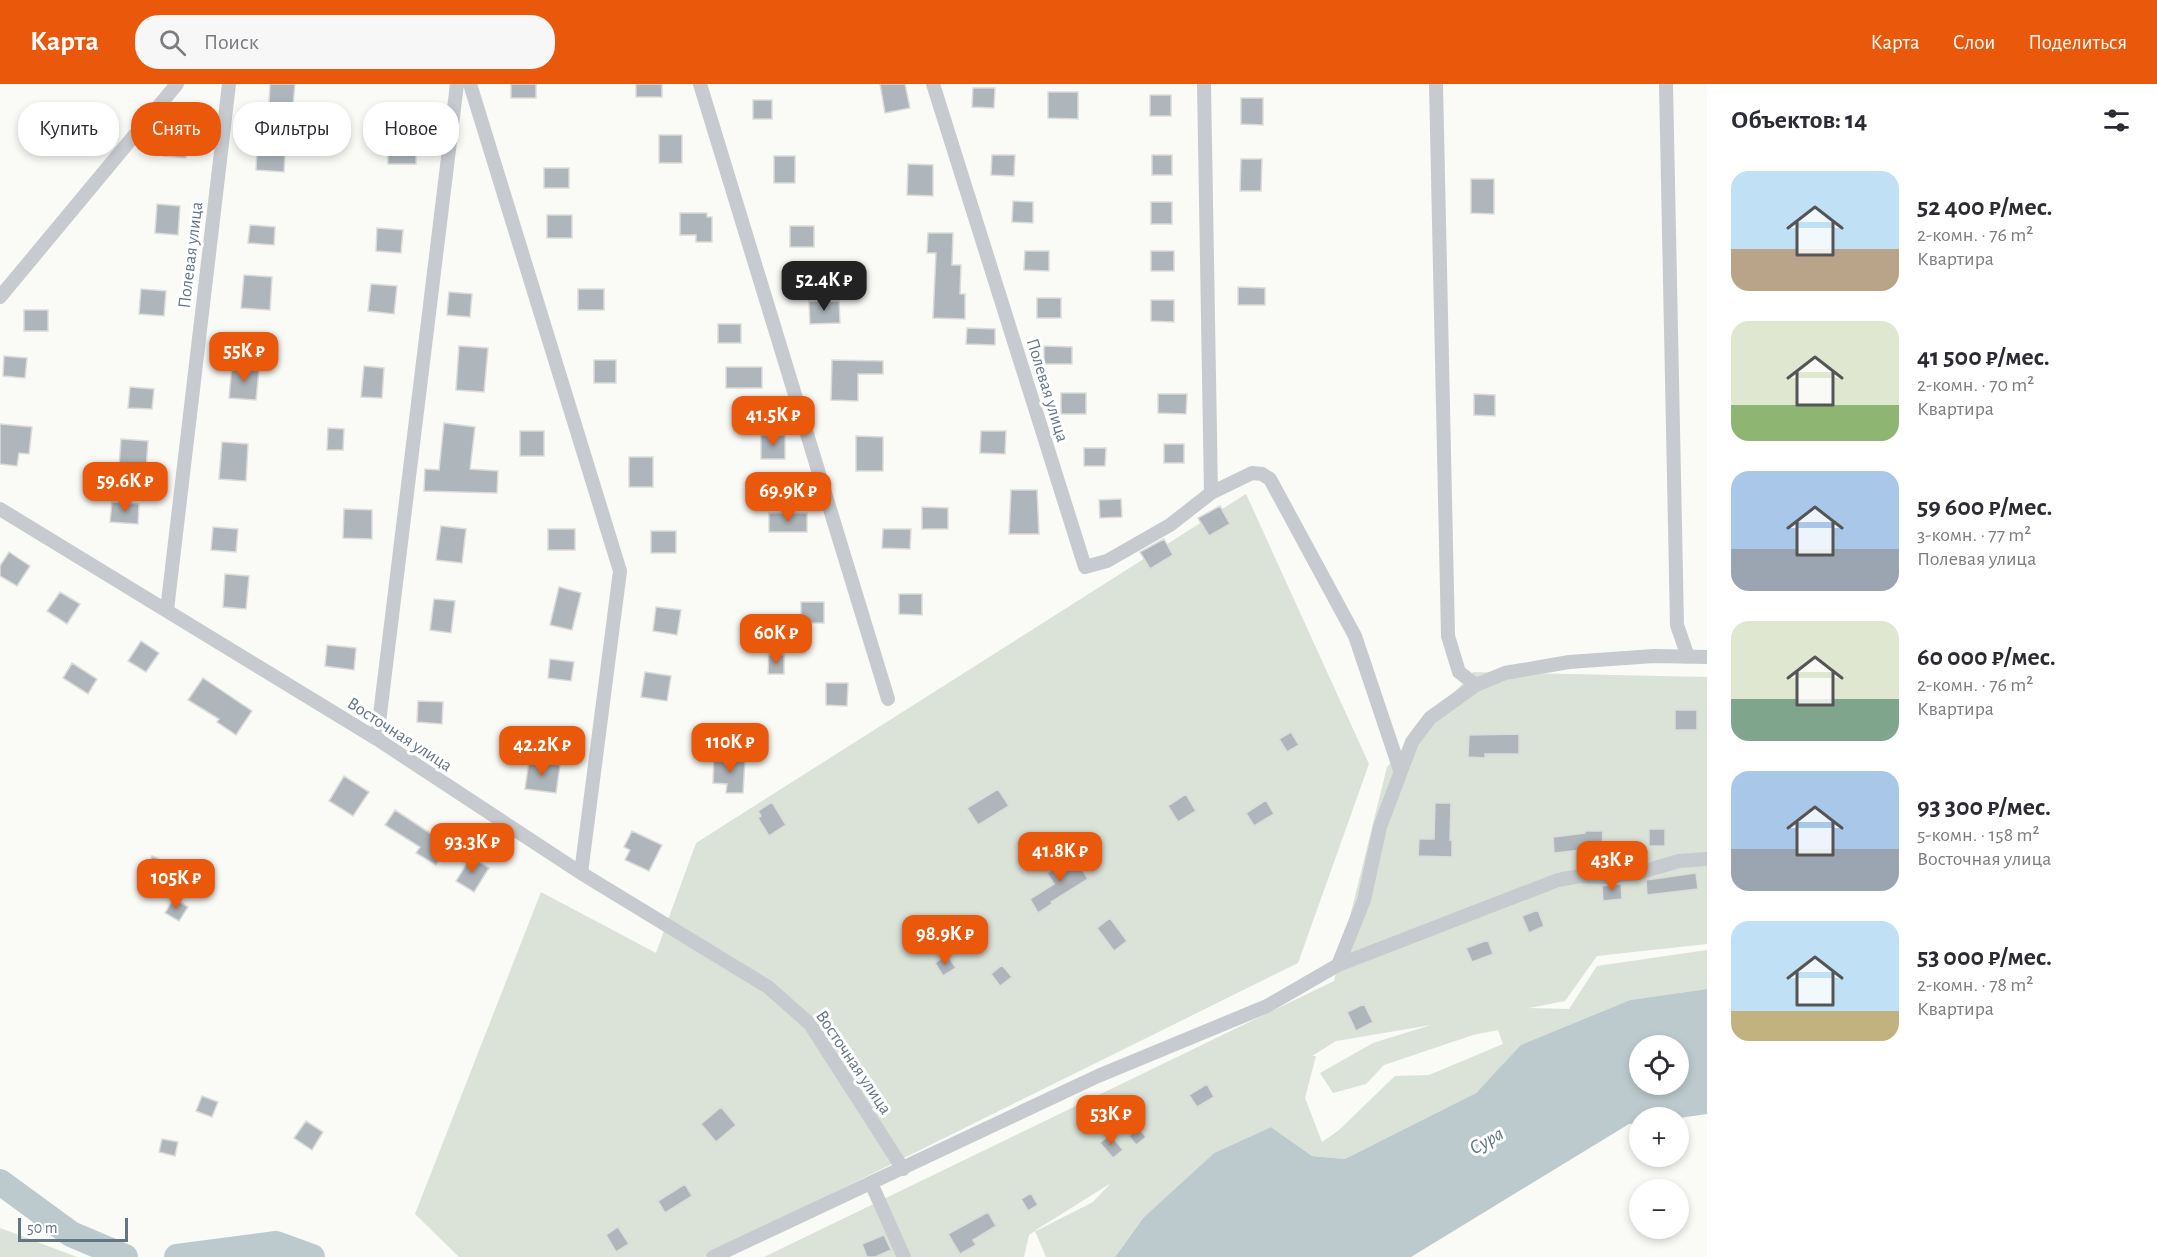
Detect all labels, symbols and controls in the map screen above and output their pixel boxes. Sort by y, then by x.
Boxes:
search box [135,15,555,69]
icon: search [156,26,189,59]
text: Карта [30,28,99,56]
text: Поиск [204,31,259,53]
text: Карта [1870,32,1920,53]
text: Слои [1953,32,1995,53]
text: Поделиться [2028,32,2127,53]
chip: Купить [18,102,119,156]
chip: Снять [131,102,221,156]
chip: Фильтры [233,102,351,156]
chip: Новое [363,102,459,156]
icon: filters [2100,104,2133,137]
text: Объектов: 14 [1731,107,1867,133]
text: 52 400 ₽/мес. [1917,194,2053,220]
icon: home [1779,195,1851,267]
street label: Полевая улица [176,201,206,310]
text: 2-комн. · 76 m² [1917,225,2033,245]
text: Квартира [1917,249,1994,269]
pin: 52.4K ₽ [769,261,879,312]
text: 52.4K ₽ [796,270,852,290]
pin: 55K ₽ [202,332,286,383]
street label: Полевая улица [1023,336,1071,444]
text: 55K ₽ [223,341,265,361]
text: 41 500 ₽/мес. [1917,344,2050,370]
icon: home [1779,345,1851,417]
text: 2-комн. · 70 m² [1917,375,2034,395]
pin: 41.5K ₽ [718,396,828,447]
text: Квартира [1917,399,1994,419]
text: 41.5K ₽ [746,405,800,425]
pin: 59.6K ₽ [70,462,180,513]
text: 59.6K ₽ [97,471,153,491]
pin: 69.9K ₽ [733,472,843,523]
text: 69.9K ₽ [759,481,817,501]
text: 59 600 ₽/мес. [1917,494,2052,520]
icon: home [1779,495,1851,567]
text: 3-комн. · 77 m² [1917,525,2031,545]
text: Полевая улица [1917,549,2036,569]
pin: 60K ₽ [734,614,818,665]
text: 60K ₽ [754,623,798,643]
text: 60 000 ₽/мес. [1917,644,2056,670]
icon: home [1779,645,1851,717]
text: 2-комн. · 76 m² [1917,675,2033,695]
street label: Восточная улица [344,694,455,775]
text: Квартира [1917,699,1994,719]
pin: 110K ₽ [681,723,779,774]
pin: 42.2K ₽ [487,726,597,777]
text: 110K ₽ [706,732,754,752]
text: 42.2K ₽ [513,735,571,755]
text: 93 300 ₽/мес. [1917,794,2051,820]
icon: home [1779,795,1851,867]
pin: 93.3K ₽ [417,823,527,874]
text: 5-комн. · 158 m² [1917,825,2039,845]
text: 93.3K ₽ [444,832,500,852]
pin: 41.8K ₽ [1005,832,1115,883]
text: 41.8K ₽ [1032,841,1088,861]
pin: 43K ₽ [1570,841,1654,892]
text: Восточная улица [1917,849,2051,869]
text: 43K ₽ [1591,850,1633,870]
pin: 105K ₽ [127,859,225,910]
text: 105K ₽ [151,868,201,888]
pin: 98.9K ₽ [890,915,1000,966]
text: 98.9K ₽ [916,924,974,944]
text: 53 000 ₽/мес. [1917,944,2052,970]
icon: home [1779,945,1851,1017]
text: 2-комн. · 78 m² [1917,975,2033,995]
text: Квартира [1917,999,1994,1019]
street label: Восточная улица [812,1007,894,1118]
map controls [1629,1035,1689,1239]
button: locate [1629,1035,1689,1095]
pin: 53K ₽ [1069,1095,1153,1146]
text: 53K ₽ [1090,1104,1132,1124]
button: + [1629,1107,1689,1167]
water label: Сура [1466,1123,1507,1158]
button: − [1629,1179,1689,1239]
scale bar [18,1215,128,1242]
text: 50 m [27,1220,58,1236]

